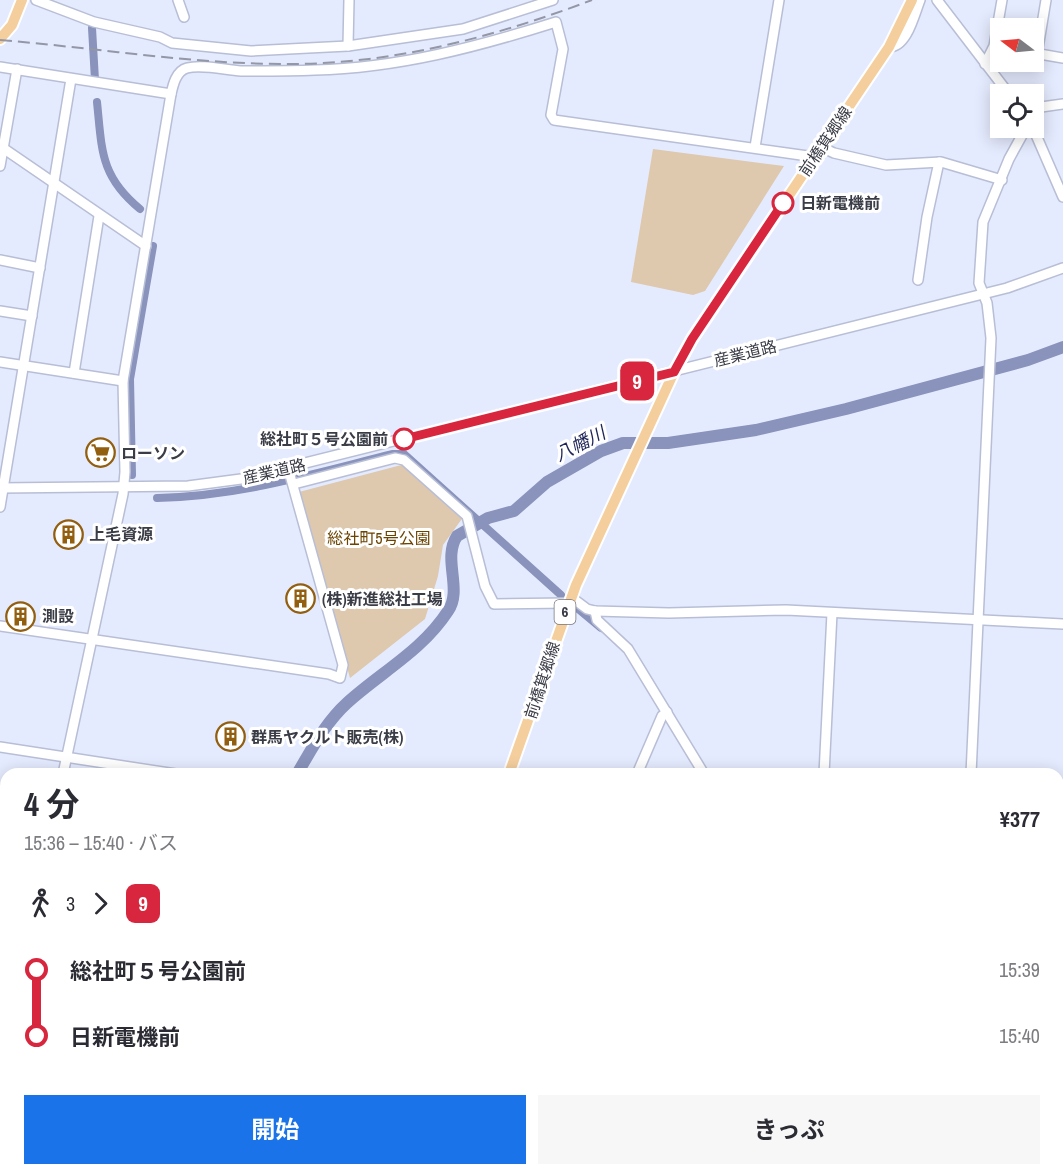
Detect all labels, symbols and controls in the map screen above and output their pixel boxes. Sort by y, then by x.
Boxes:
north arrow [990,18,1044,72]
map controls [990,18,1044,138]
button: locate [990,84,1044,138]
street label: 前橋箕郷線 [794,102,856,180]
marker: 日新電機前 [772,192,794,214]
place label: 日新電機前 [800,192,880,214]
street label: 産業道路 [711,335,779,371]
line badge: 9 [618,362,656,400]
text: 9 [632,367,642,396]
water label: 八幡川 [550,419,611,467]
place label: 総社町５号公園前 [260,428,388,450]
marker: 総社町５号公園前 [393,428,415,450]
supermarket icon: ローソン [84,437,116,469]
place label: ローソン [121,442,185,464]
street label: 産業道路 [240,453,308,489]
building icon: 上毛資源 [52,518,84,550]
place label: 上毛資源 [89,523,153,545]
park label: 総社町5号公園 [327,527,431,549]
building icon: (株)新進総社工場 [285,583,317,615]
place label: (株)新進総社工場 [322,588,443,610]
building icon: 測設 [5,600,37,632]
road number: 6 [554,600,576,624]
place label: 測設 [42,605,74,627]
street label: 前橋箕郷線 [519,639,565,721]
building icon: 群馬ヤクルト販売(株) [214,721,246,753]
place label: 群馬ヤクルト販売(株) [251,726,403,748]
text: 4 分 [24,782,80,826]
text: ¥377 [1000,804,1040,834]
text: 15:36 – 15:40 · バス [24,829,178,856]
icon: walk [24,887,57,920]
icon: forward [84,887,117,920]
text: 9 [138,889,148,918]
text: 3 [66,890,75,917]
text: 総社町５号公園前 [70,956,246,986]
text: 15:39 [999,956,1040,983]
text: 日新電機前 [70,1022,180,1052]
text: 15:40 [999,1022,1040,1049]
button: 開始 [24,1095,526,1164]
button: きっぷ [538,1095,1040,1164]

